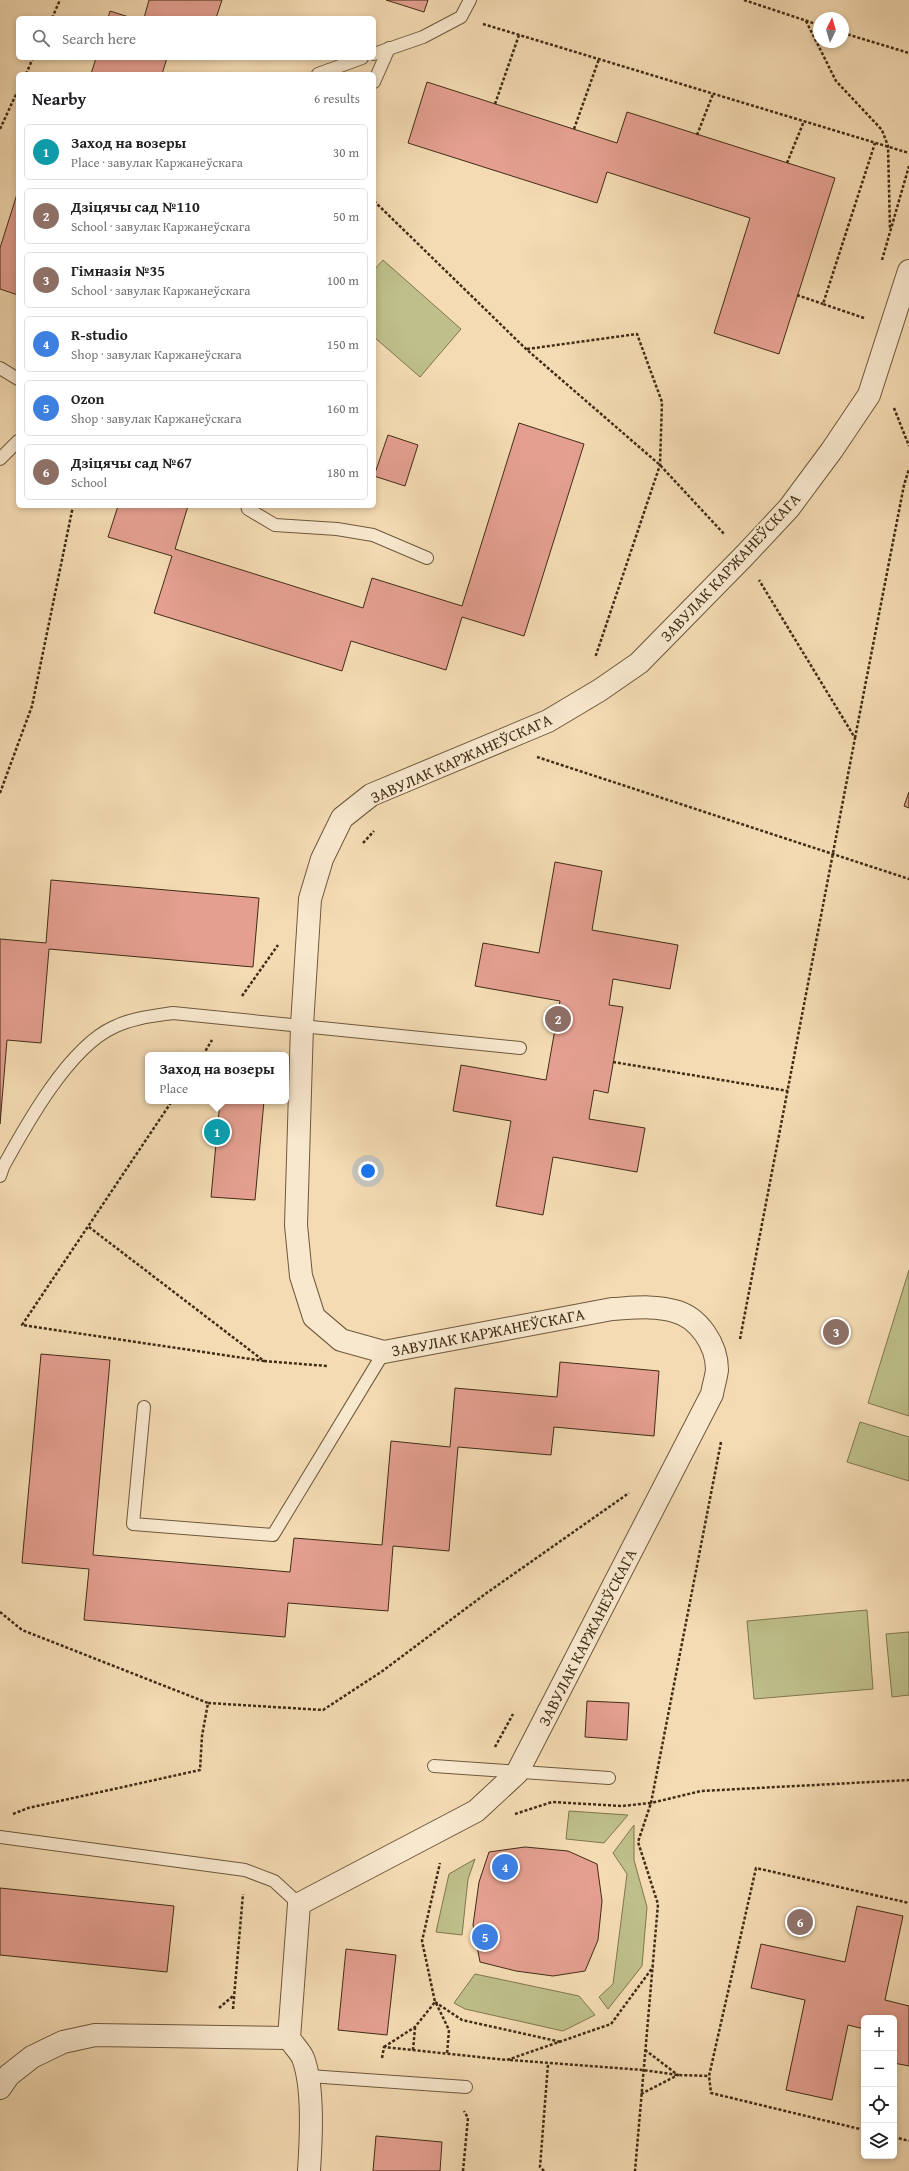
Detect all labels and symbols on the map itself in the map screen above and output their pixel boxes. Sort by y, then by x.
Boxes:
north arrow [813,12,849,48]
street label: ЗАВУЛАК КАРЖАНЕЎСКАГА [654,487,806,647]
street label: ЗАВУЛАК КАРЖАНЕЎСКАГА [366,707,556,809]
pin: 2 [545,1004,571,1034]
pin: 1 [204,1117,230,1147]
your location [358,1161,378,1181]
street label: ЗАВУЛАК КАРЖАНЕЎСКАГА [389,1301,587,1362]
pin: 3 [823,1317,849,1347]
street label: ЗАВУЛАК КАРЖАНЕЎСКАГА [532,1544,642,1730]
pin: 4 [492,1852,518,1882]
pin: 6 [787,1907,813,1937]
pin: 5 [472,1922,498,1952]

